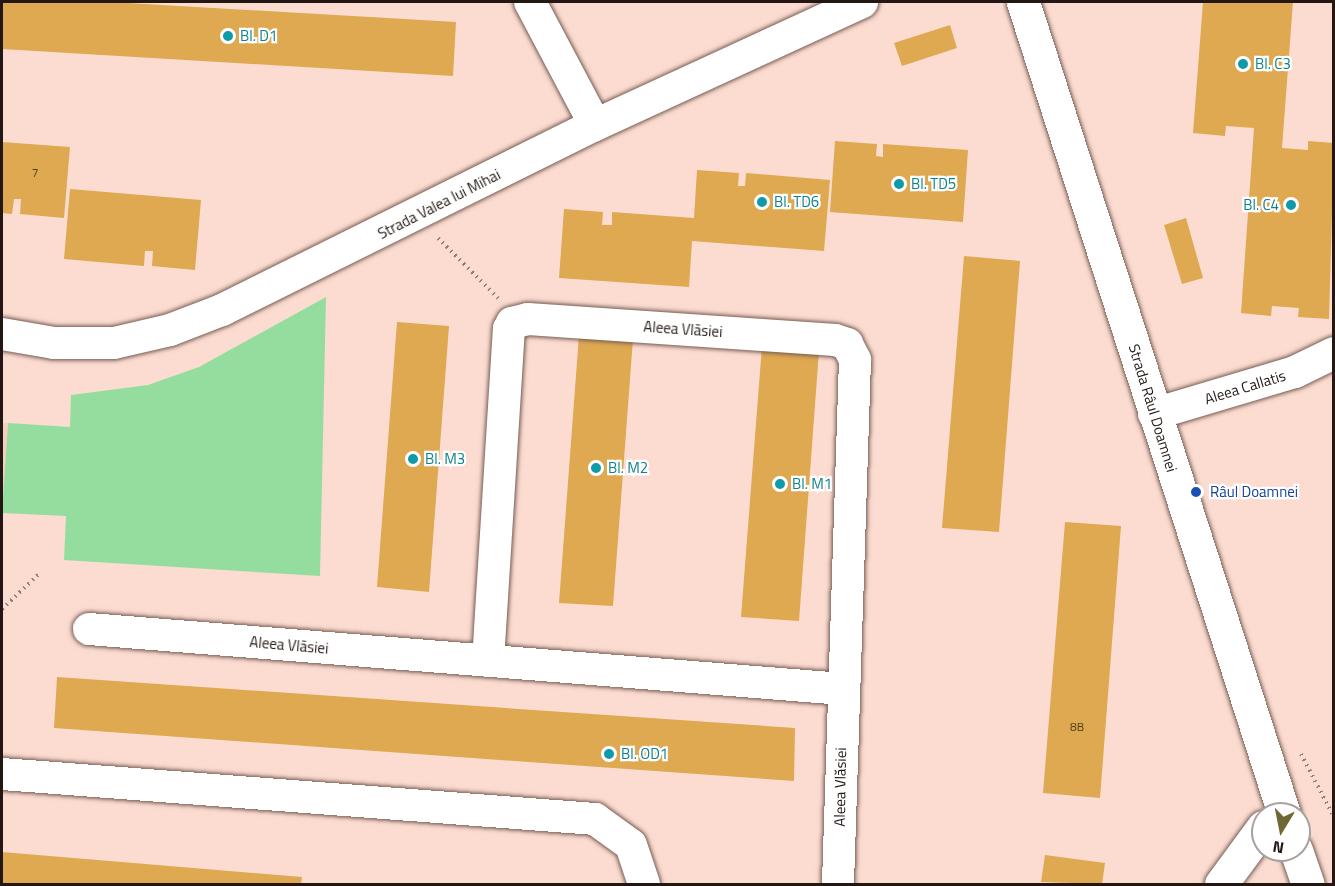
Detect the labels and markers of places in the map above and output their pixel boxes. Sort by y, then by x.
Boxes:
place label: Bl. D1 [240,27,277,45]
marker: Bl. D1 [221,29,235,43]
place label: Bl. C3 [1255,55,1291,73]
marker: Bl. C3 [1236,57,1250,71]
place label: Bl. TD5 [911,175,956,193]
marker: Bl. TD5 [892,177,906,191]
place label: Bl. TD6 [774,193,819,211]
marker: Bl. TD6 [755,195,769,209]
place label: Bl. C4 [1243,196,1279,214]
marker: Bl. C4 [1284,198,1298,212]
place label: Bl. M3 [425,450,465,468]
marker: Bl. M3 [406,452,420,466]
place label: Bl. M2 [608,459,648,477]
marker: Bl. M2 [589,461,603,475]
place label: Bl. M1 [792,475,832,493]
marker: Bl. M1 [773,477,787,491]
marker: Râul Doamnei [1187,483,1205,501]
place label: Râul Doamnei [1210,483,1298,501]
place label: Bl. OD1 [621,745,668,763]
marker: Bl. OD1 [602,747,616,761]

